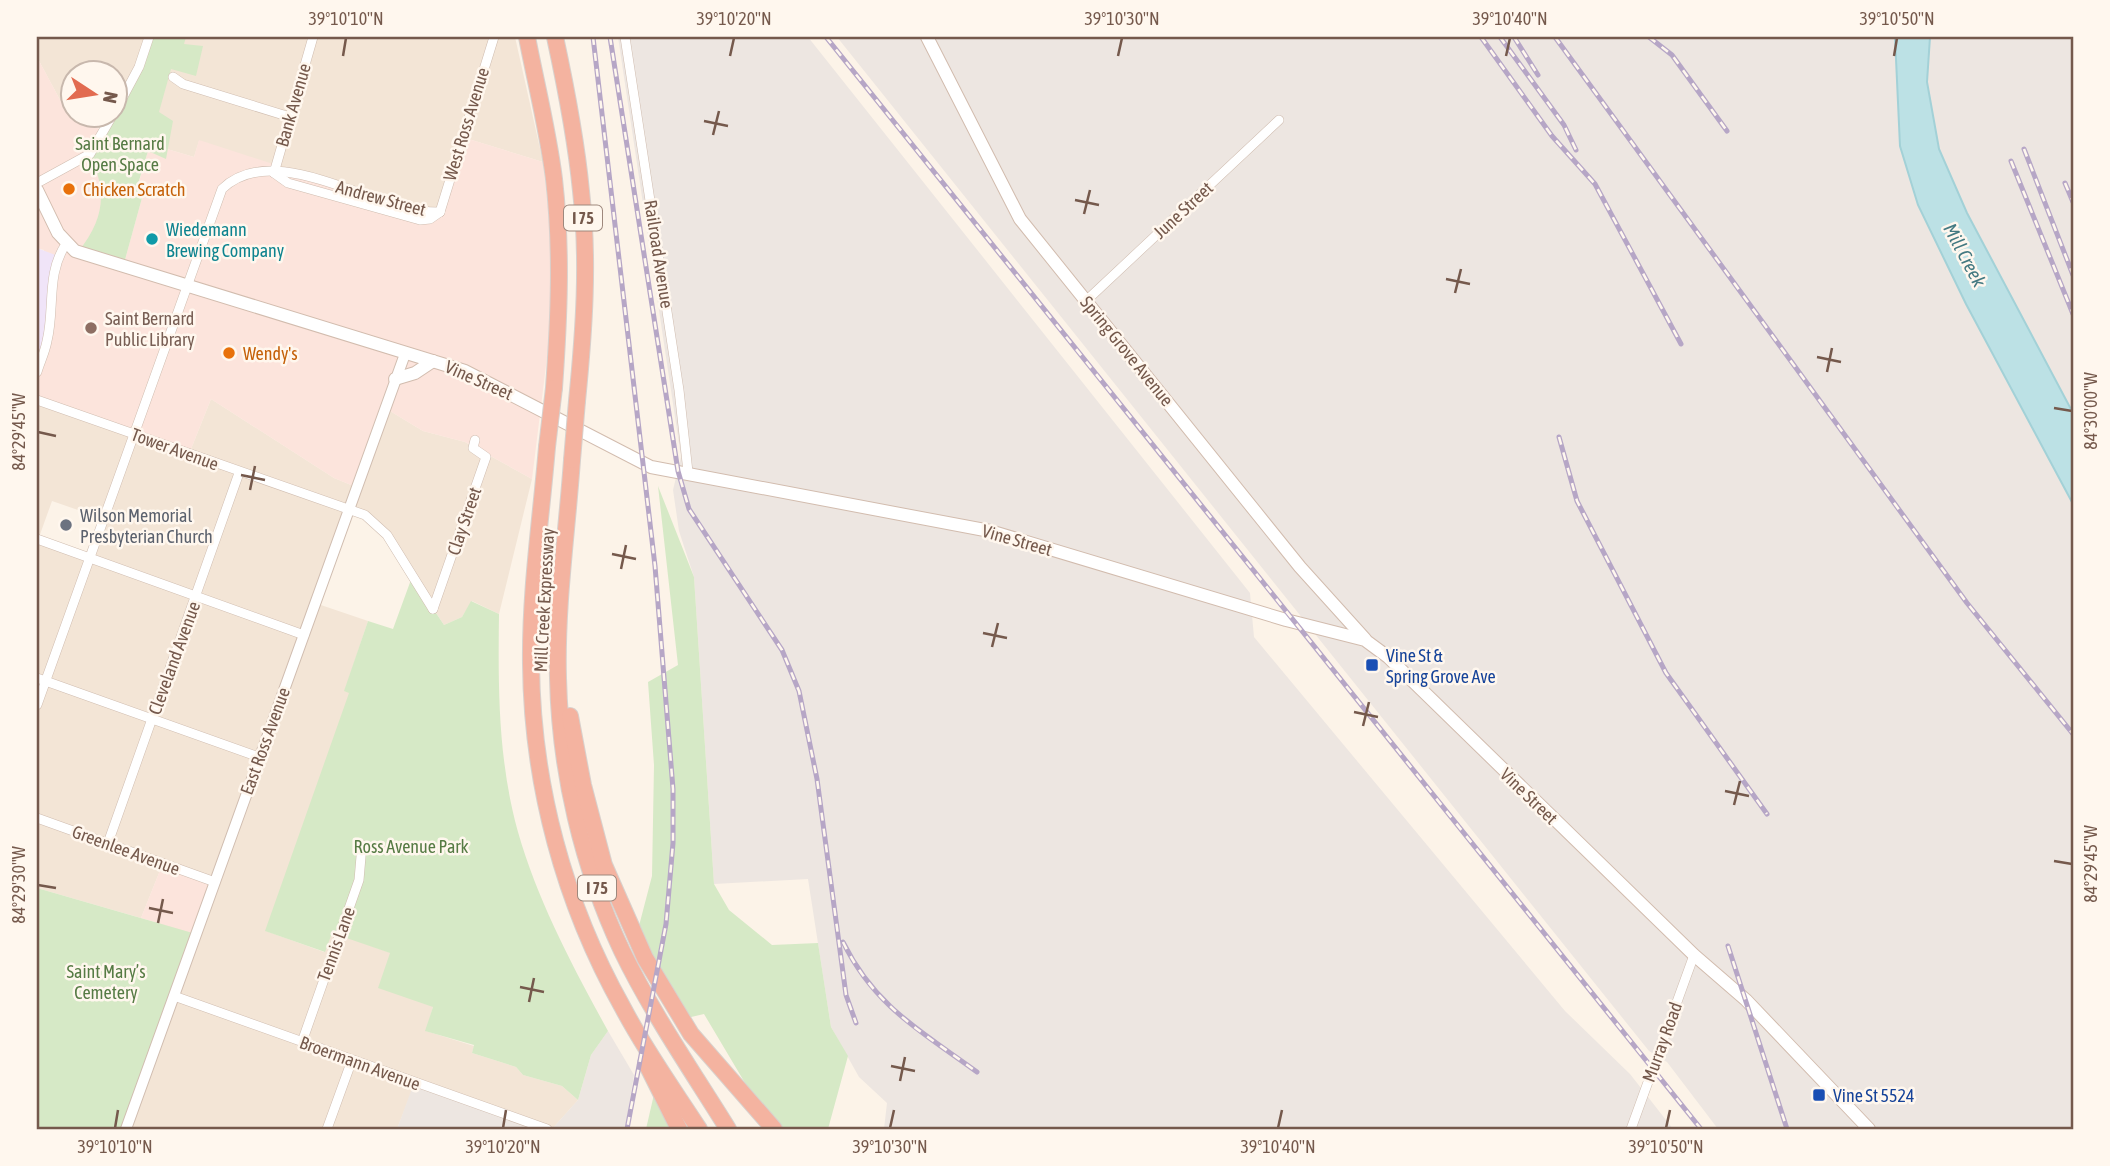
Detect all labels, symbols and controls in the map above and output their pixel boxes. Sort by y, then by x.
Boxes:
text: 39°10'10"N [308,8,384,29]
text: 39°10'20"N [696,8,772,29]
text: 39°10'30"N [1084,8,1160,29]
text: 39°10'40"N [1472,8,1548,29]
text: 39°10'50"N [1859,8,1935,29]
north arrow [60,60,130,130]
street label: Bank Avenue [271,61,315,149]
street label: West Ross Avenue [439,65,493,183]
text: N [99,90,123,105]
park label: Saint Bernard Open Space [75,133,165,175]
street label: Andrew Street [334,176,428,220]
street label: June Street [1149,177,1217,243]
place label: Chicken Scratch [83,179,186,200]
marker: Chicken Scratch [61,181,77,197]
street label: Railroad Avenue [640,198,678,310]
road number: I 75 [564,206,602,230]
place label: Wiedemann Brewing Company [166,219,284,261]
water label: Mill Creek [1939,220,1991,291]
marker: Wiedemann Brewing Company [144,231,160,247]
street label: Spring Grove Avenue [1076,292,1178,410]
place label: Saint Bernard Public Library [105,308,195,350]
marker: Saint Bernard Public Library [83,320,99,336]
place label: Wendy's [243,343,298,364]
marker: Wendy's [221,345,237,361]
street label: Vine Street [442,356,516,404]
text: 84°30'00"W [2080,372,2101,450]
text: 84°29'45"W [8,393,29,471]
street label: Tower Avenue [128,423,222,475]
street label: Clay Street [443,484,485,558]
place label: Wilson Memorial Presbyterian Church [80,505,213,547]
marker: Wilson Memorial Presbyterian Church [58,517,74,533]
street label: Vine Street [980,520,1054,560]
street label: Mill Creek Expressway [530,527,558,673]
street label: Cleveland Avenue [144,599,204,717]
place label: Vine St & Spring Grove Ave [1386,645,1496,687]
marker: Vine St & Spring Grove Ave [1364,657,1380,673]
street label: East Ross Avenue [236,685,294,797]
street label: Vine Street [1496,763,1562,829]
street label: Greenlee Avenue [69,821,183,879]
text: 84°29'45"W [2080,825,2101,903]
park label: Ross Avenue Park [354,836,469,857]
text: 84°29'30"W [8,846,29,924]
road number: I 75 [578,876,616,900]
street label: Tennis Lane [313,904,359,984]
park label: Saint Mary’s Cemetery [66,961,146,1003]
street label: Murray Road [1638,999,1686,1085]
street label: Broermann Avenue [297,1031,423,1095]
place label: Vine St 5524 [1833,1085,1914,1106]
marker: Vine St 5524 [1811,1087,1827,1103]
text: 39°10'10"N [77,1136,153,1157]
text: 39°10'20"N [465,1136,541,1157]
text: 39°10'30"N [852,1136,928,1157]
text: 39°10'40"N [1240,1136,1316,1157]
text: 39°10'50"N [1628,1136,1704,1157]

